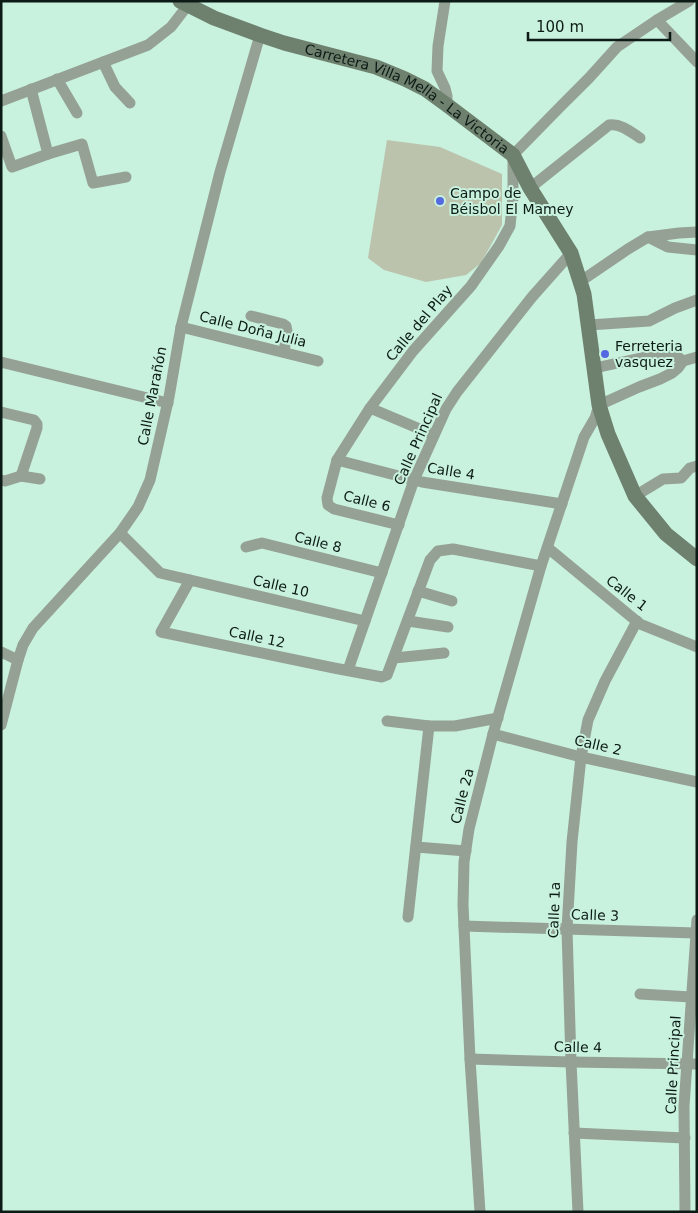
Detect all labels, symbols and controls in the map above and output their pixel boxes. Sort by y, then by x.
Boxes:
scale bar [528,10,670,42]
text: 100 m [536,18,584,36]
street label: Carretera Villa Mella - La Victoria [303,41,512,157]
place label: Campo de Béisbol El Mamey [450,185,574,217]
marker: Campo de Béisbol El Mamey [434,195,446,207]
street label: Calle del Play [383,282,455,364]
street label: Calle Doña Julia [198,308,308,350]
place label: Ferreteria vasquez [615,338,683,370]
street label: Calle Marañón [135,345,169,447]
marker: Ferreteria vasquez [599,348,611,360]
street label: Calle Principal [391,391,445,487]
street label: Calle 4 [426,459,476,483]
street label: Calle 6 [342,487,392,515]
street label: Calle 8 [293,528,343,556]
street label: Calle 10 [251,572,311,600]
street label: Calle 1 [603,572,651,614]
street label: Calle 12 [227,623,287,651]
street label: Calle 2 [573,732,623,758]
street label: Calle 2a [447,767,477,825]
street label: Calle 1a [545,881,563,939]
street label: Calle 3 [571,906,619,924]
street label: Calle Principal [662,1015,684,1115]
street label: Calle 4 [554,1039,602,1055]

